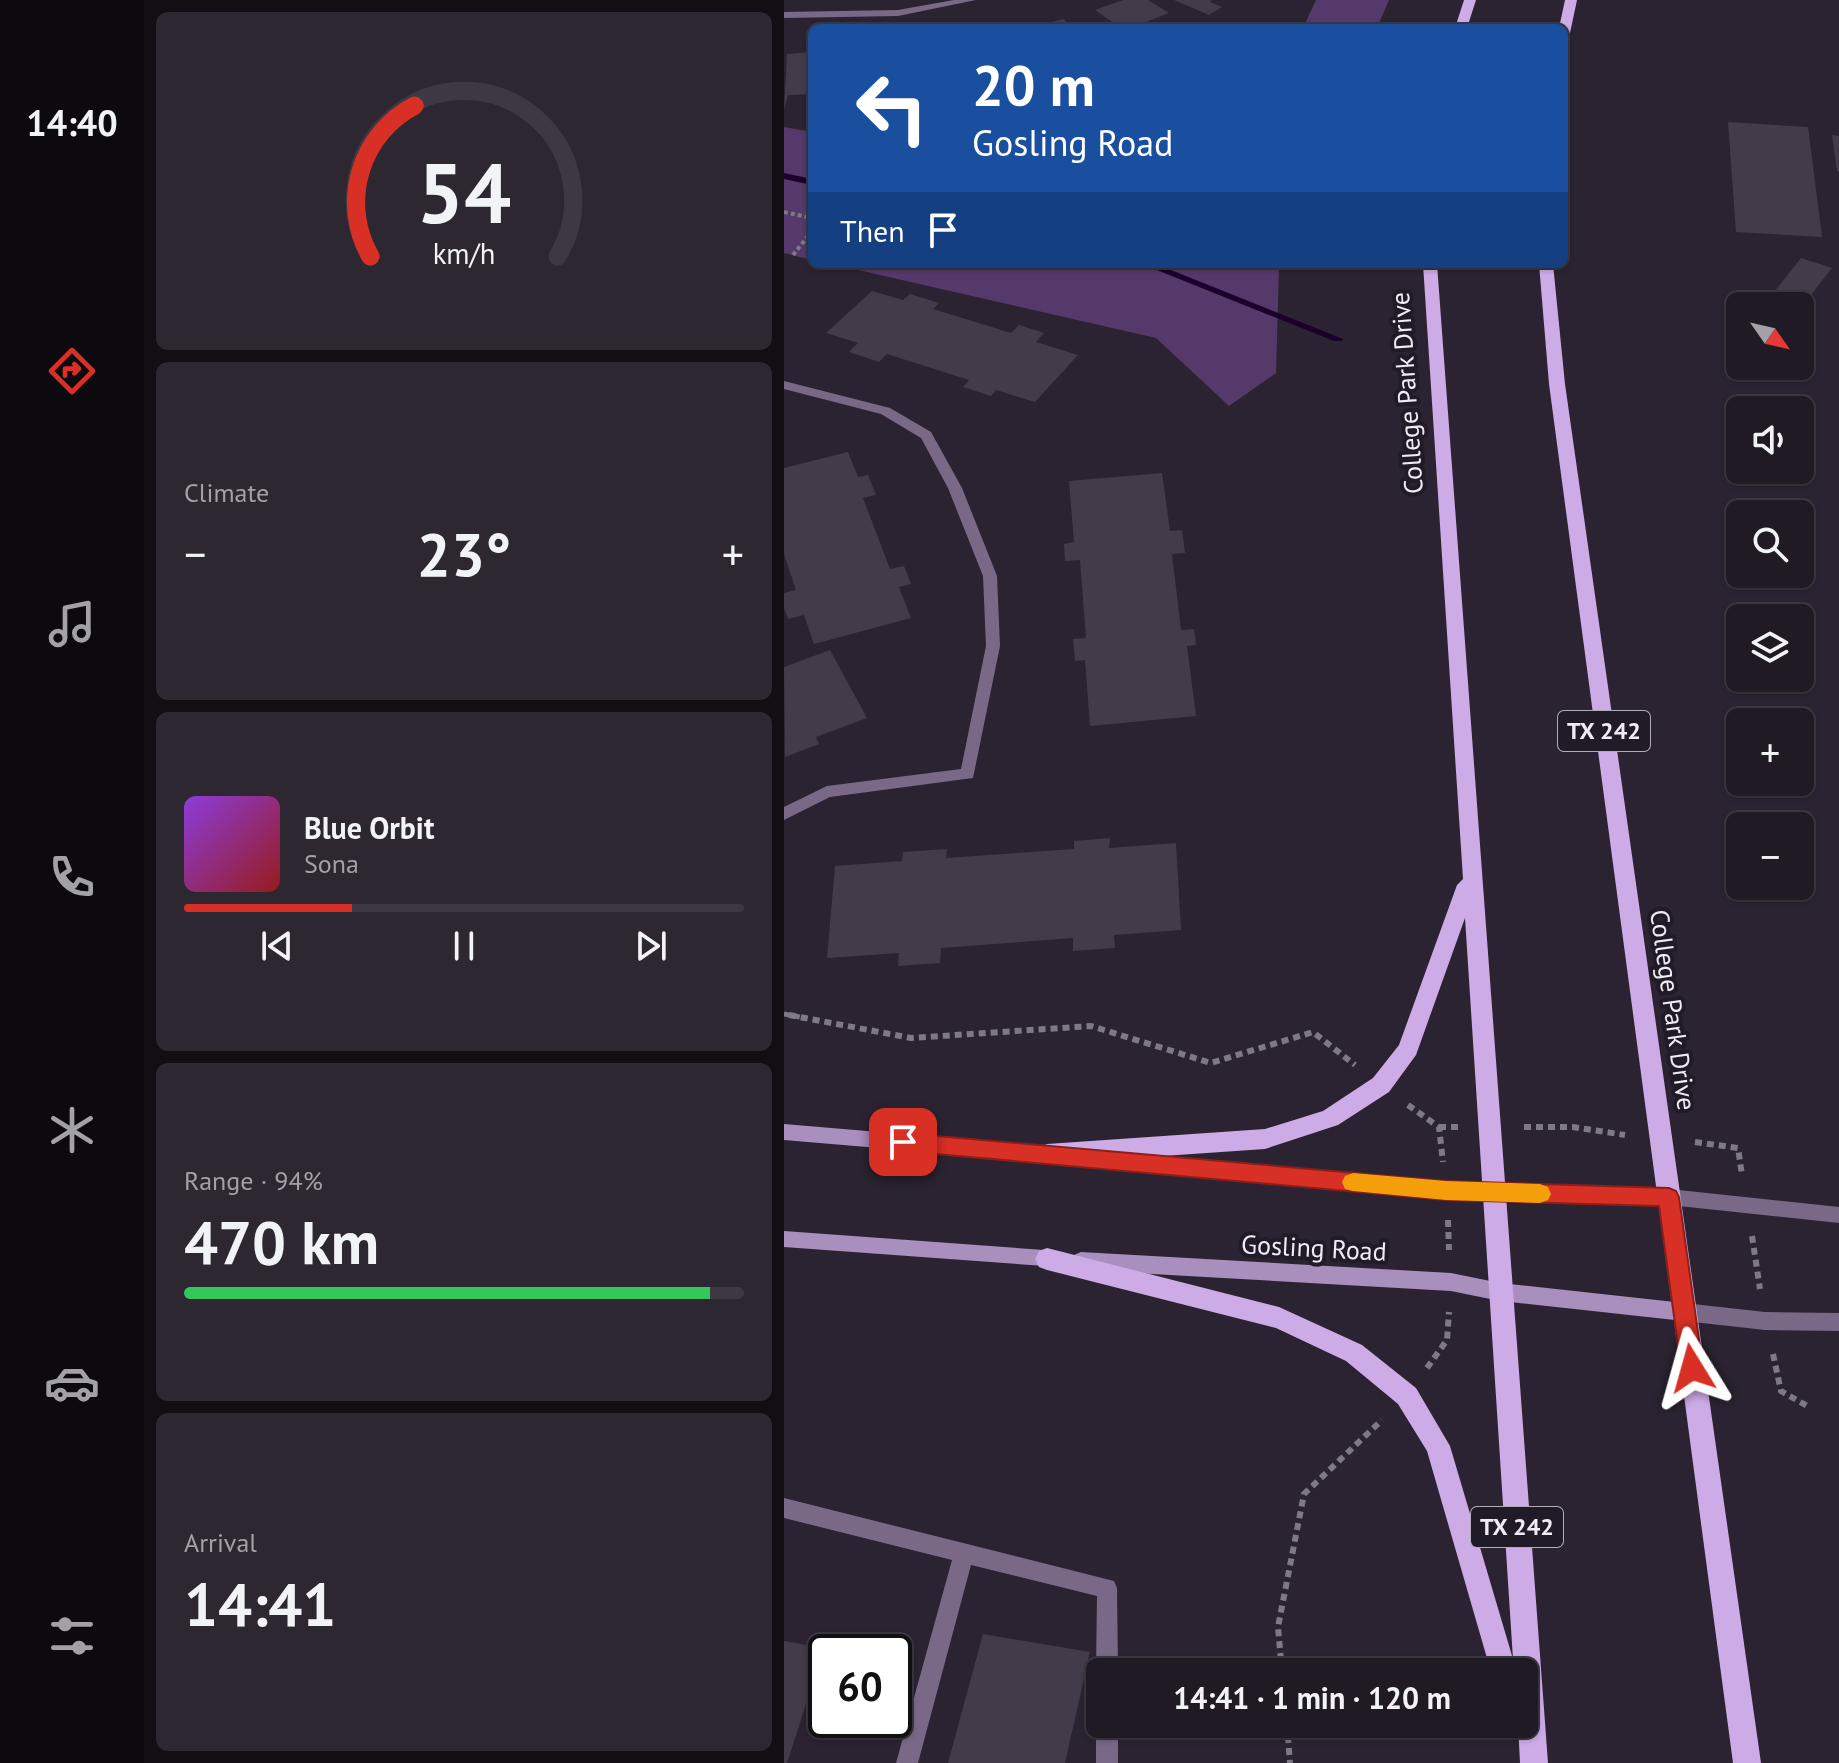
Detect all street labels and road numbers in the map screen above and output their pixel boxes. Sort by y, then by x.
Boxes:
street label: College Park Drive [1383,291,1430,495]
road number: TX 242 [1558,711,1650,751]
street label: College Park Drive [1643,907,1704,1112]
street label: Gosling Road [1240,1227,1388,1268]
road number: TX 242 [1471,1507,1563,1547]

